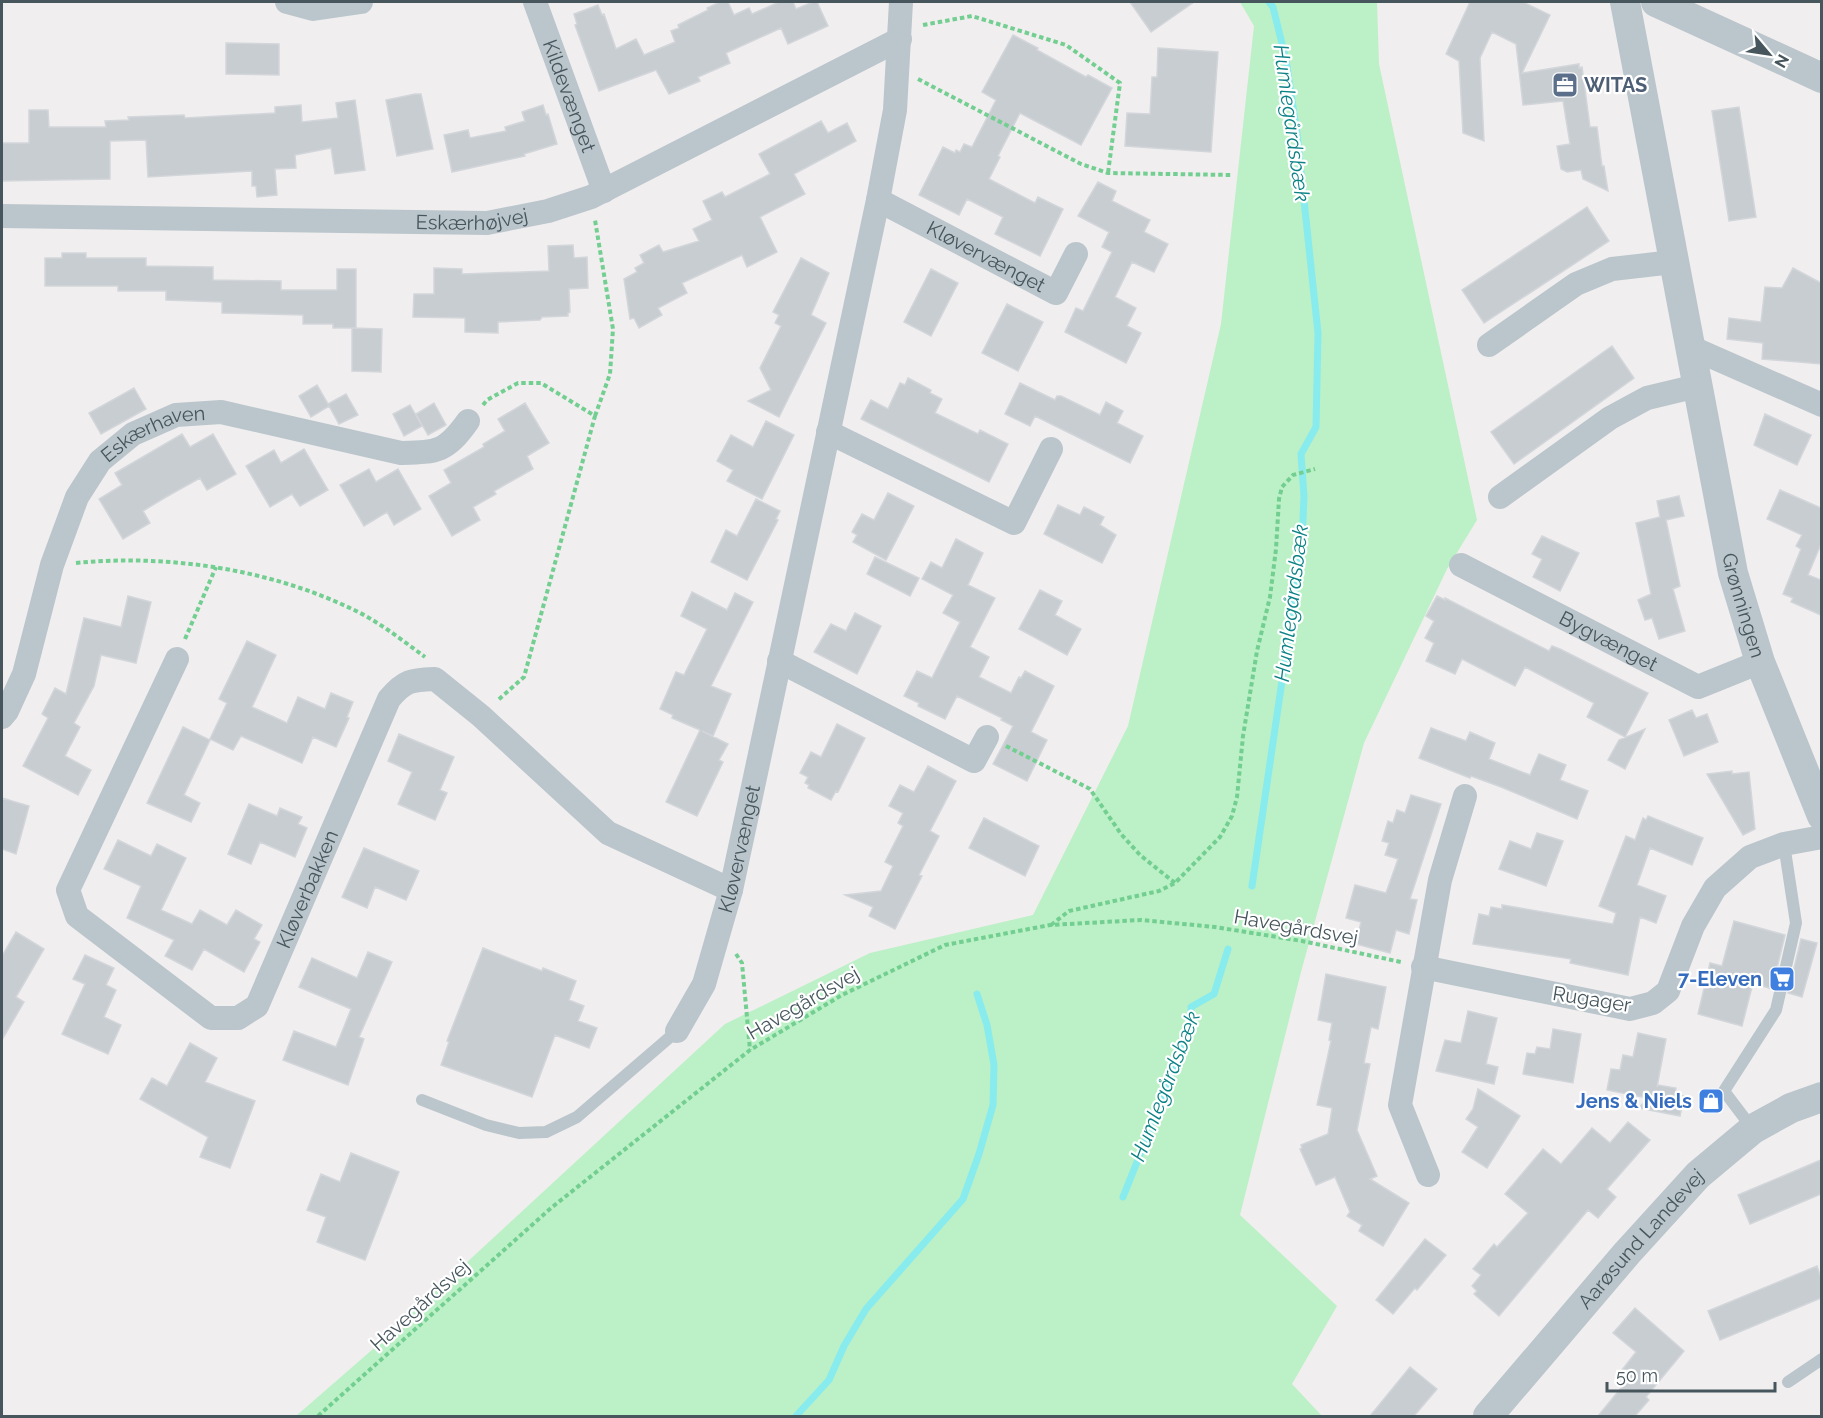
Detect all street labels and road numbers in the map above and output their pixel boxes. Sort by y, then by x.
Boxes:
street label: Kildevænget [538,36,601,156]
street label: Eskærhøjvej [415,203,530,235]
street label: Kløvervænget [923,216,1050,297]
street label: Eskærhaven [96,401,206,467]
street label: Grønningen [1717,551,1770,661]
street label: Bygvænget [1555,606,1662,676]
street label: Kløvervænget [713,782,765,916]
street label: Kløverbakken [271,826,343,952]
street label: Havegårdsvej [1232,904,1360,950]
street label: Havegårdsvej [743,961,863,1045]
street label: Rugager [1551,981,1633,1017]
street label: Aarøsund Landevej [1573,1164,1708,1314]
street label: Havegårdsvej [365,1254,475,1356]

